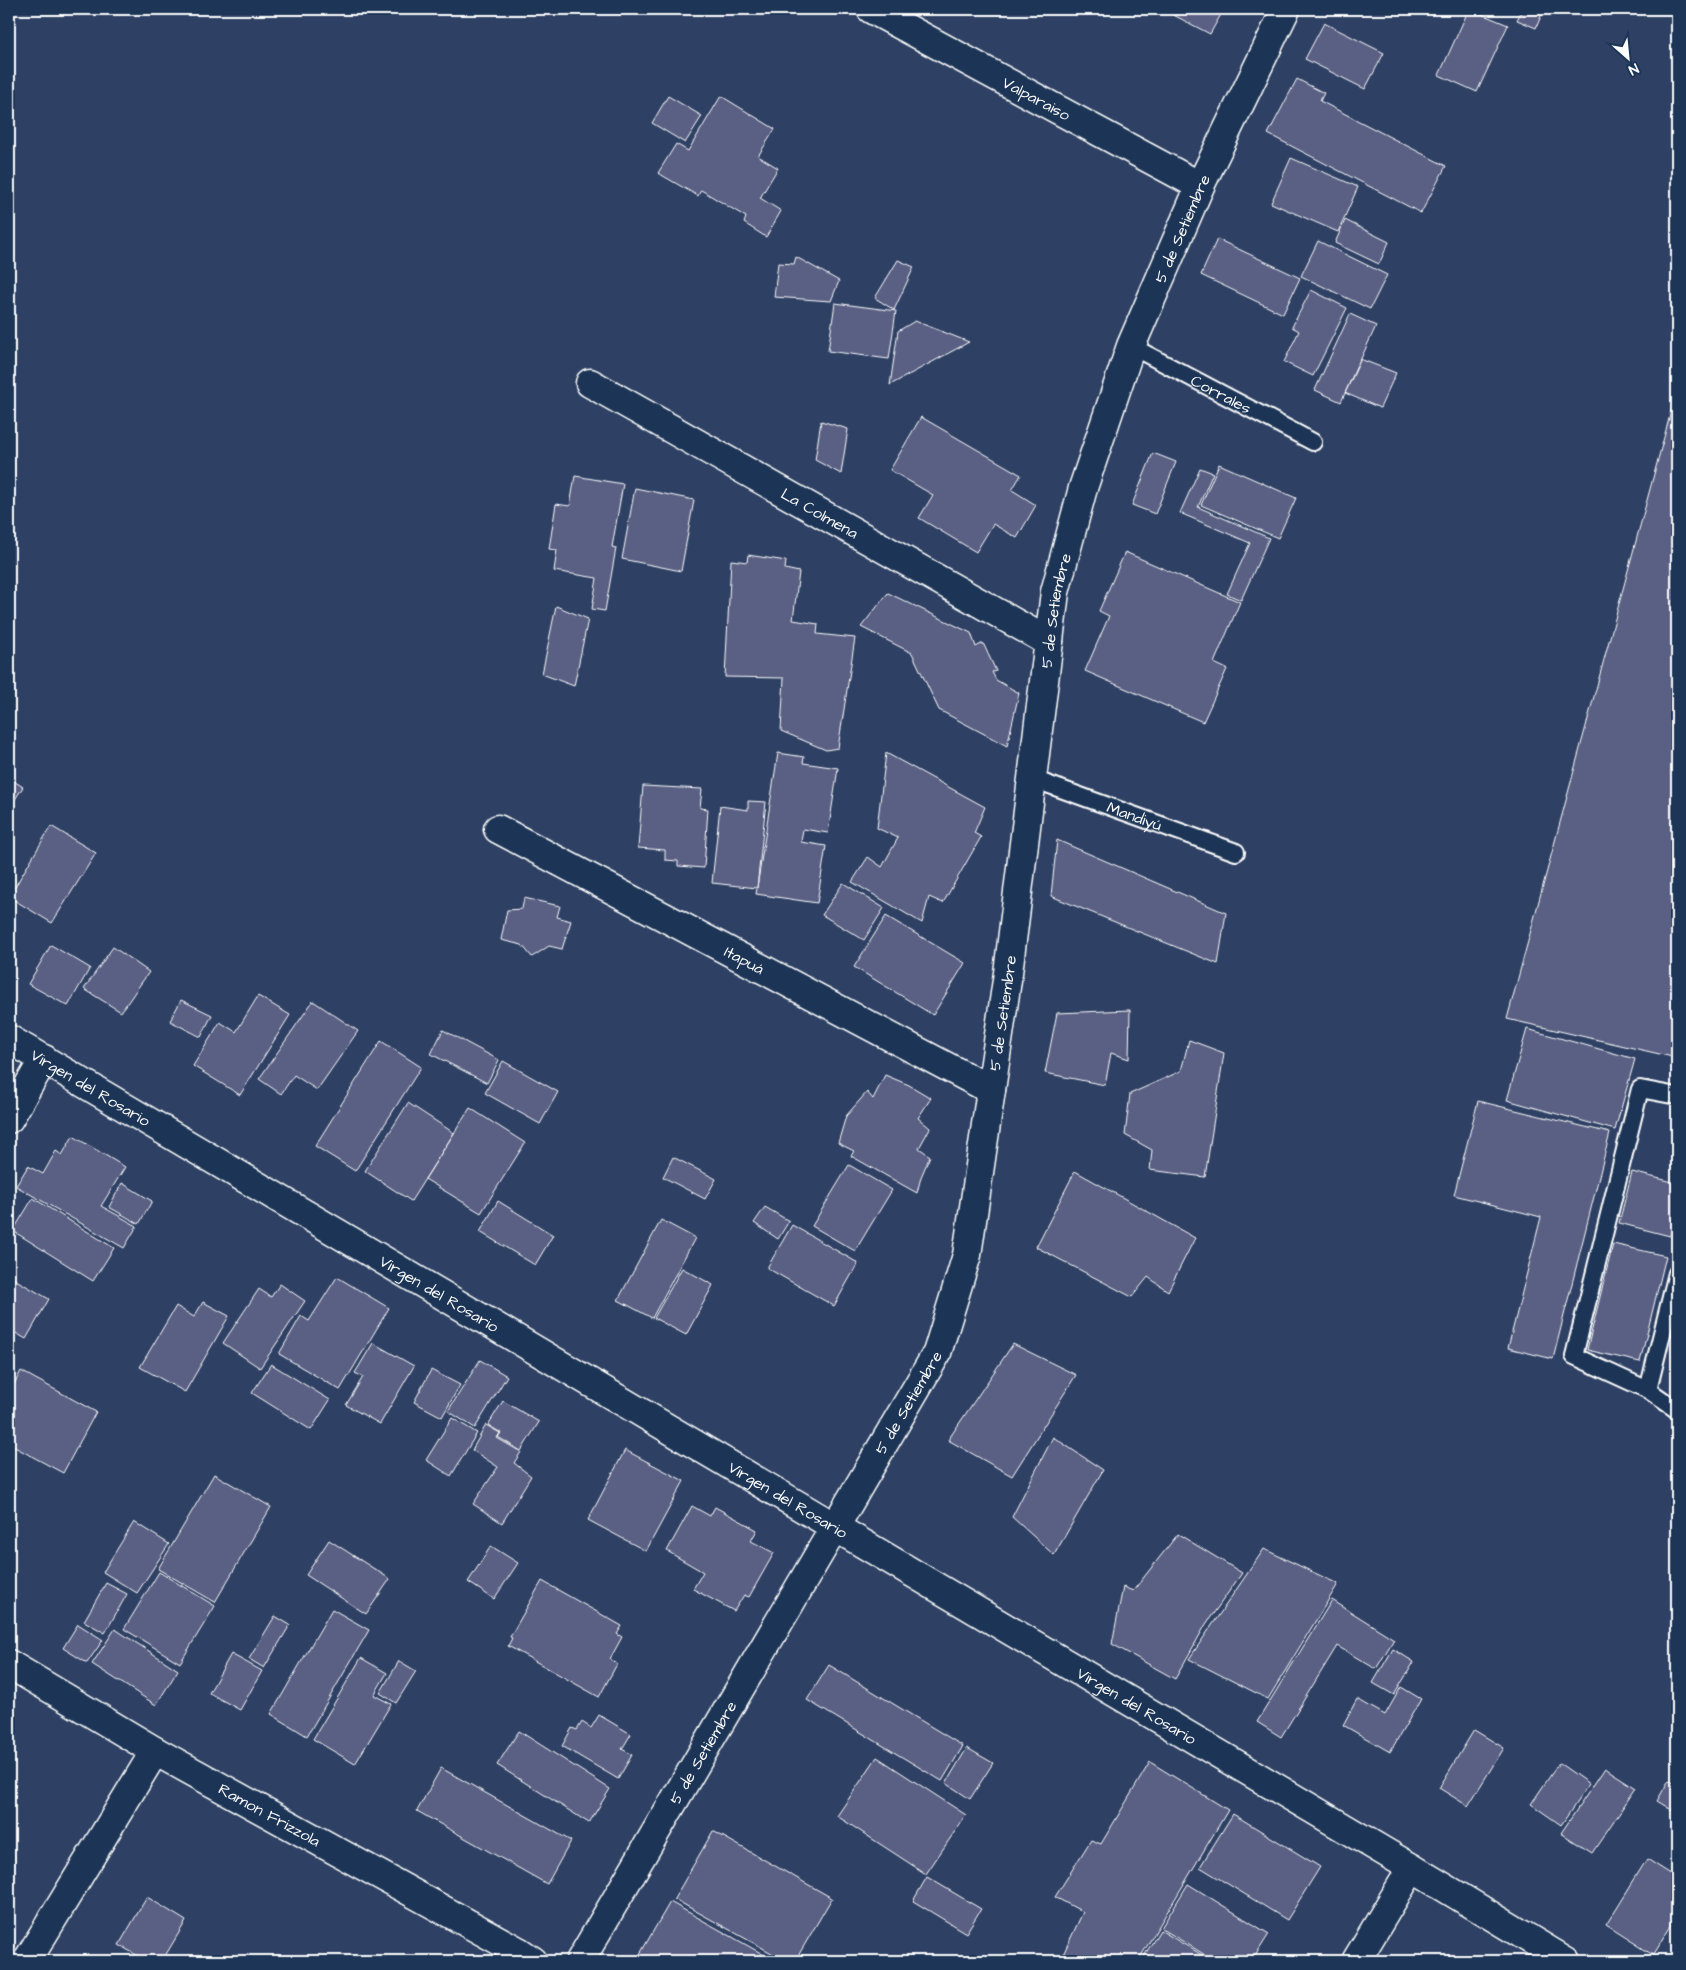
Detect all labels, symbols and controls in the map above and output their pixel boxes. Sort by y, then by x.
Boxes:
north arrow [1604,32,1654,82]
text: N [1625,58,1642,80]
street label: Valparaiso [998,72,1074,126]
street label: 5 de Setiembre [1149,171,1216,287]
street label: Corrales [1187,370,1255,419]
street label: La Colmena [777,483,862,544]
street label: 5 de Setiembre [1036,551,1077,670]
street label: Mandiyú [1104,797,1165,836]
street label: Itapuá [720,941,768,980]
street label: 5 de Setiembre [984,954,1022,1072]
street label: Virgen del Rosario [26,1044,154,1132]
street label: Virgen del Rosario [375,1250,503,1338]
street label: 5 de Setiembre [870,1347,948,1458]
street label: Virgen del Rosario [724,1456,851,1544]
street label: Virgen del Rosario [1073,1662,1200,1750]
street label: 5 de Setiembre [664,1697,743,1809]
street label: Ramon Frizzola [214,1778,324,1852]

